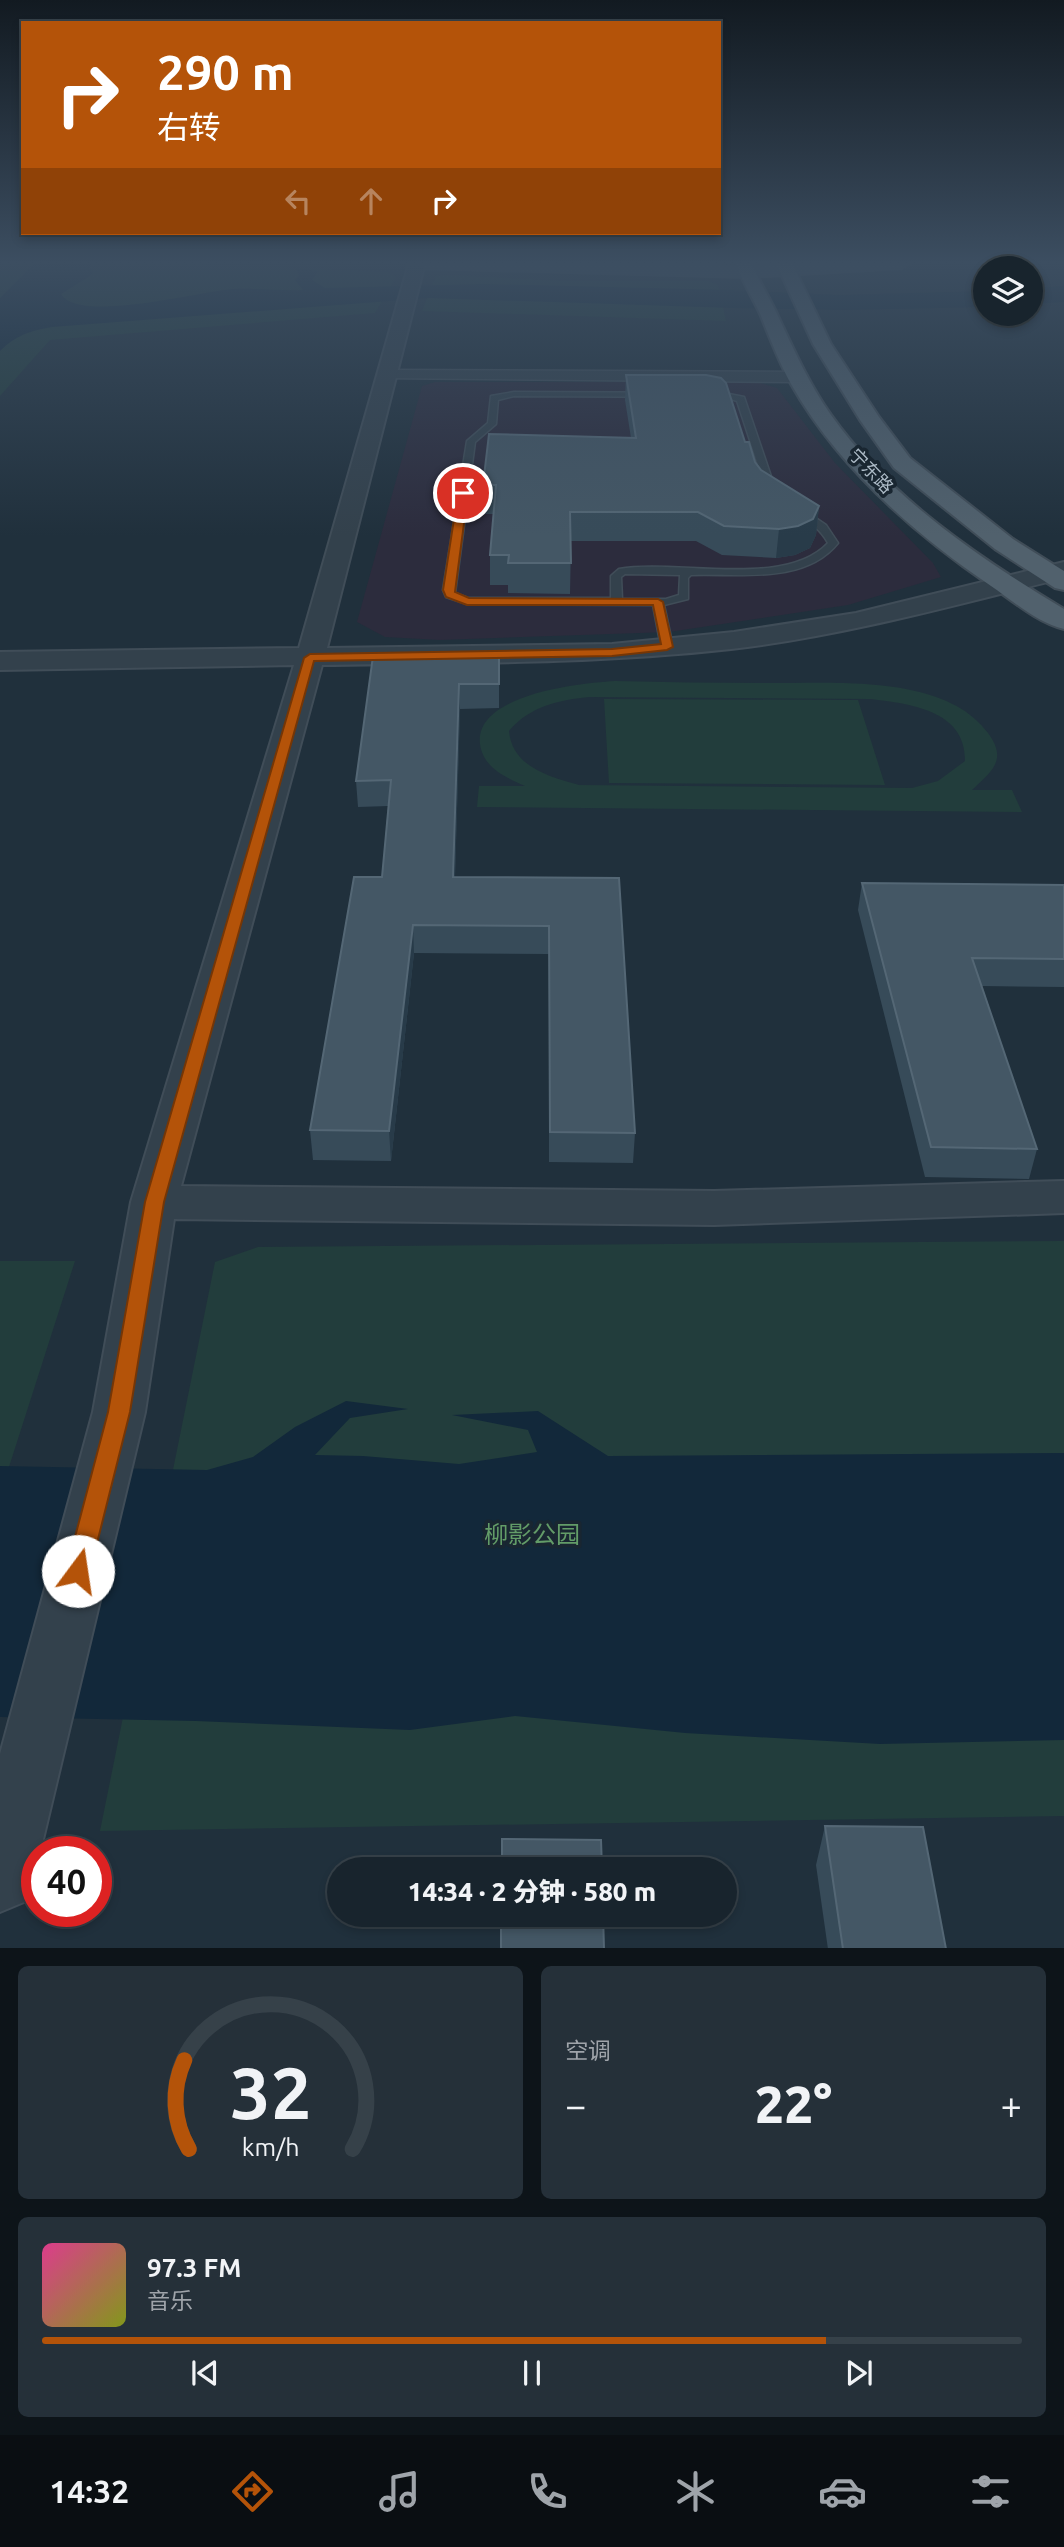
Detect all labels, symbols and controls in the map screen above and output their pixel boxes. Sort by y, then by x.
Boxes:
text: 290 m [157,44,294,99]
icon: right [42,49,133,140]
text: 右转 [157,109,221,145]
icon: left [279,182,317,220]
icon: ahead [352,182,390,220]
icon: right [425,182,463,220]
map controls [973,256,1043,326]
button: layers [973,256,1043,326]
street label: 宁东路 [846,444,898,497]
pin [433,463,493,523]
icon: arrive [444,474,482,512]
park label: 柳影公园 [484,1521,580,1548]
position arrow [41,1534,115,1608]
speed limit sign: 40 [21,1836,112,1927]
text: 14:34 · 2 分钟 · 580 m [408,1877,656,1906]
text: 空调 [565,2038,611,2063]
text: 32 [229,2051,312,2133]
text: 22° [755,2075,832,2133]
text: − [565,2084,586,2126]
text: + [1001,2084,1022,2126]
text: km/h [242,2132,299,2160]
text: 97.3 FM [147,2253,241,2282]
text: 音乐 [147,2288,193,2313]
icon: previous [186,2354,224,2392]
icon: pause [513,2354,551,2392]
icon: next [840,2354,878,2392]
icon: directions [228,2467,277,2516]
icon: music [375,2467,424,2516]
icon: phone [523,2467,572,2516]
icon: climate [671,2467,720,2516]
icon: car [818,2467,867,2516]
icon: filters [966,2467,1015,2516]
text: 14:32 [49,2473,129,2509]

